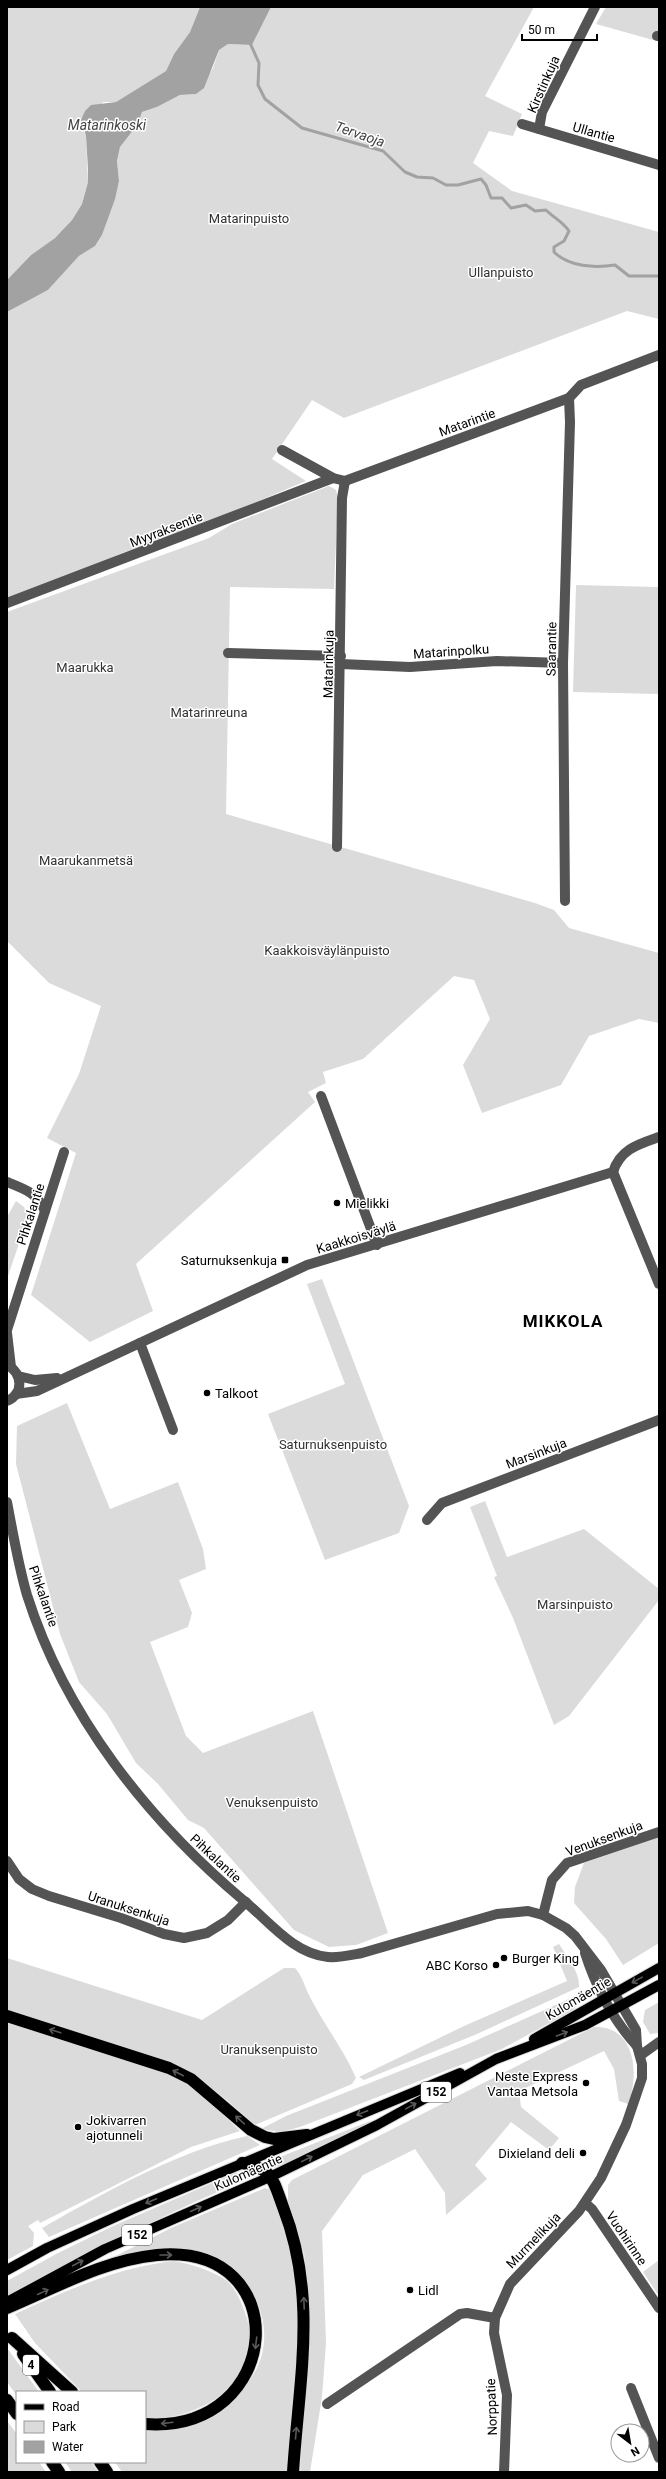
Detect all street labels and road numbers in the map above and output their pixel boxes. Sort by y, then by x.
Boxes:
street label: Kirstinkuja [524,53,563,115]
street label: Ullantie [571,119,617,146]
street label: Matarintie [437,405,497,440]
street label: Myyraksentie [128,509,205,550]
street label: Saarantie [544,621,559,676]
street label: Matarinkuja [320,630,337,698]
street label: Matarinpolku [413,641,490,662]
street label: Pihkalantie [13,1181,48,1247]
street label: Kaakkoisväylä [315,1218,398,1257]
street label: Marsinkuja [504,1435,569,1472]
street label: Pihkalantie [26,1564,61,1629]
street label: Venuksenkuja [564,1818,645,1859]
street label: Pihkalantie [187,1831,244,1886]
street label: Uranuksenkuja [86,1888,172,1929]
street label: Kulomäentie [543,1974,614,2023]
road number: 152 [421,2082,451,2102]
street label: Kulomäentie [212,2151,285,2194]
street label: Vuohirinne [603,2208,650,2268]
street label: Murmelikuja [503,2209,564,2271]
road number: 152 [122,2225,152,2245]
road number: 4 [23,2355,39,2375]
street label: Norppatie [483,2378,500,2436]

